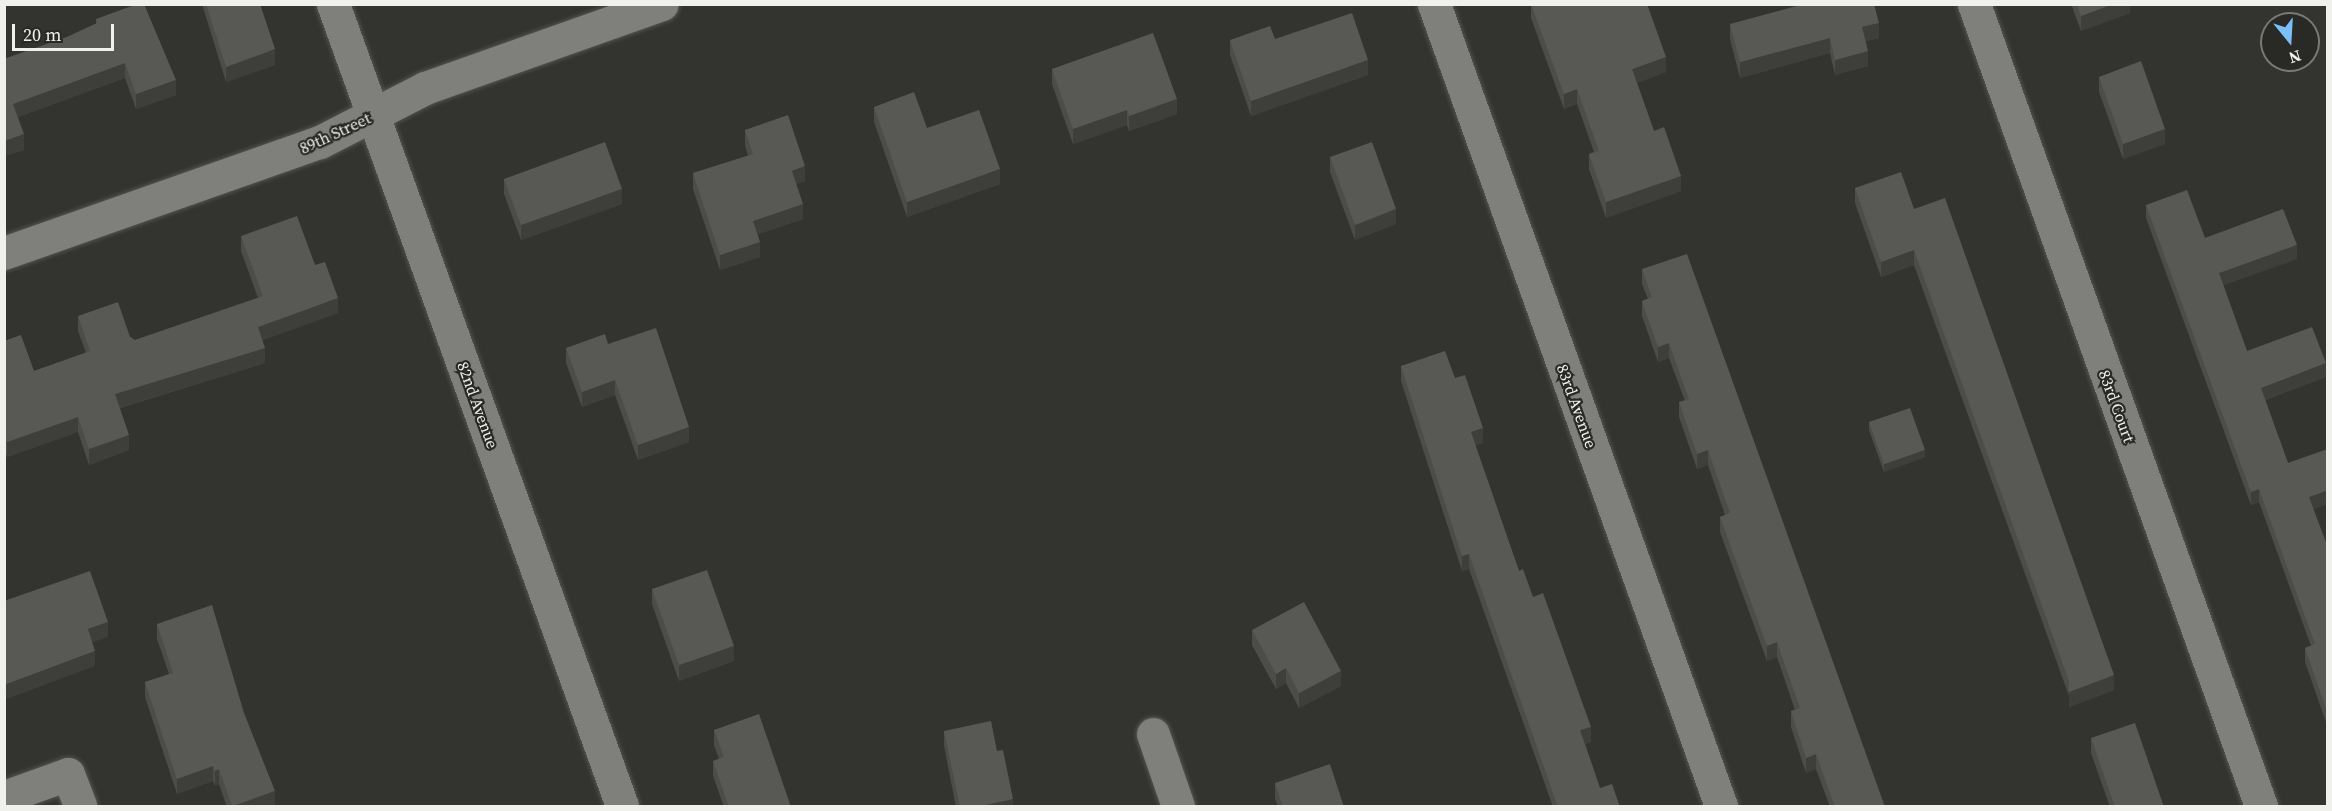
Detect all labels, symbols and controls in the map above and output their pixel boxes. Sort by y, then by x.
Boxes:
scale bar [15,12,117,50]
north arrow [2260,12,2320,72]
text: 20 m [23,22,61,47]
text: N [2286,45,2304,69]
street label: 89th Street [297,108,373,158]
street label: 82nd Avenue [453,359,503,451]
street label: 83rd Avenue [1553,361,1601,451]
street label: 83rd Court [2095,367,2139,445]

